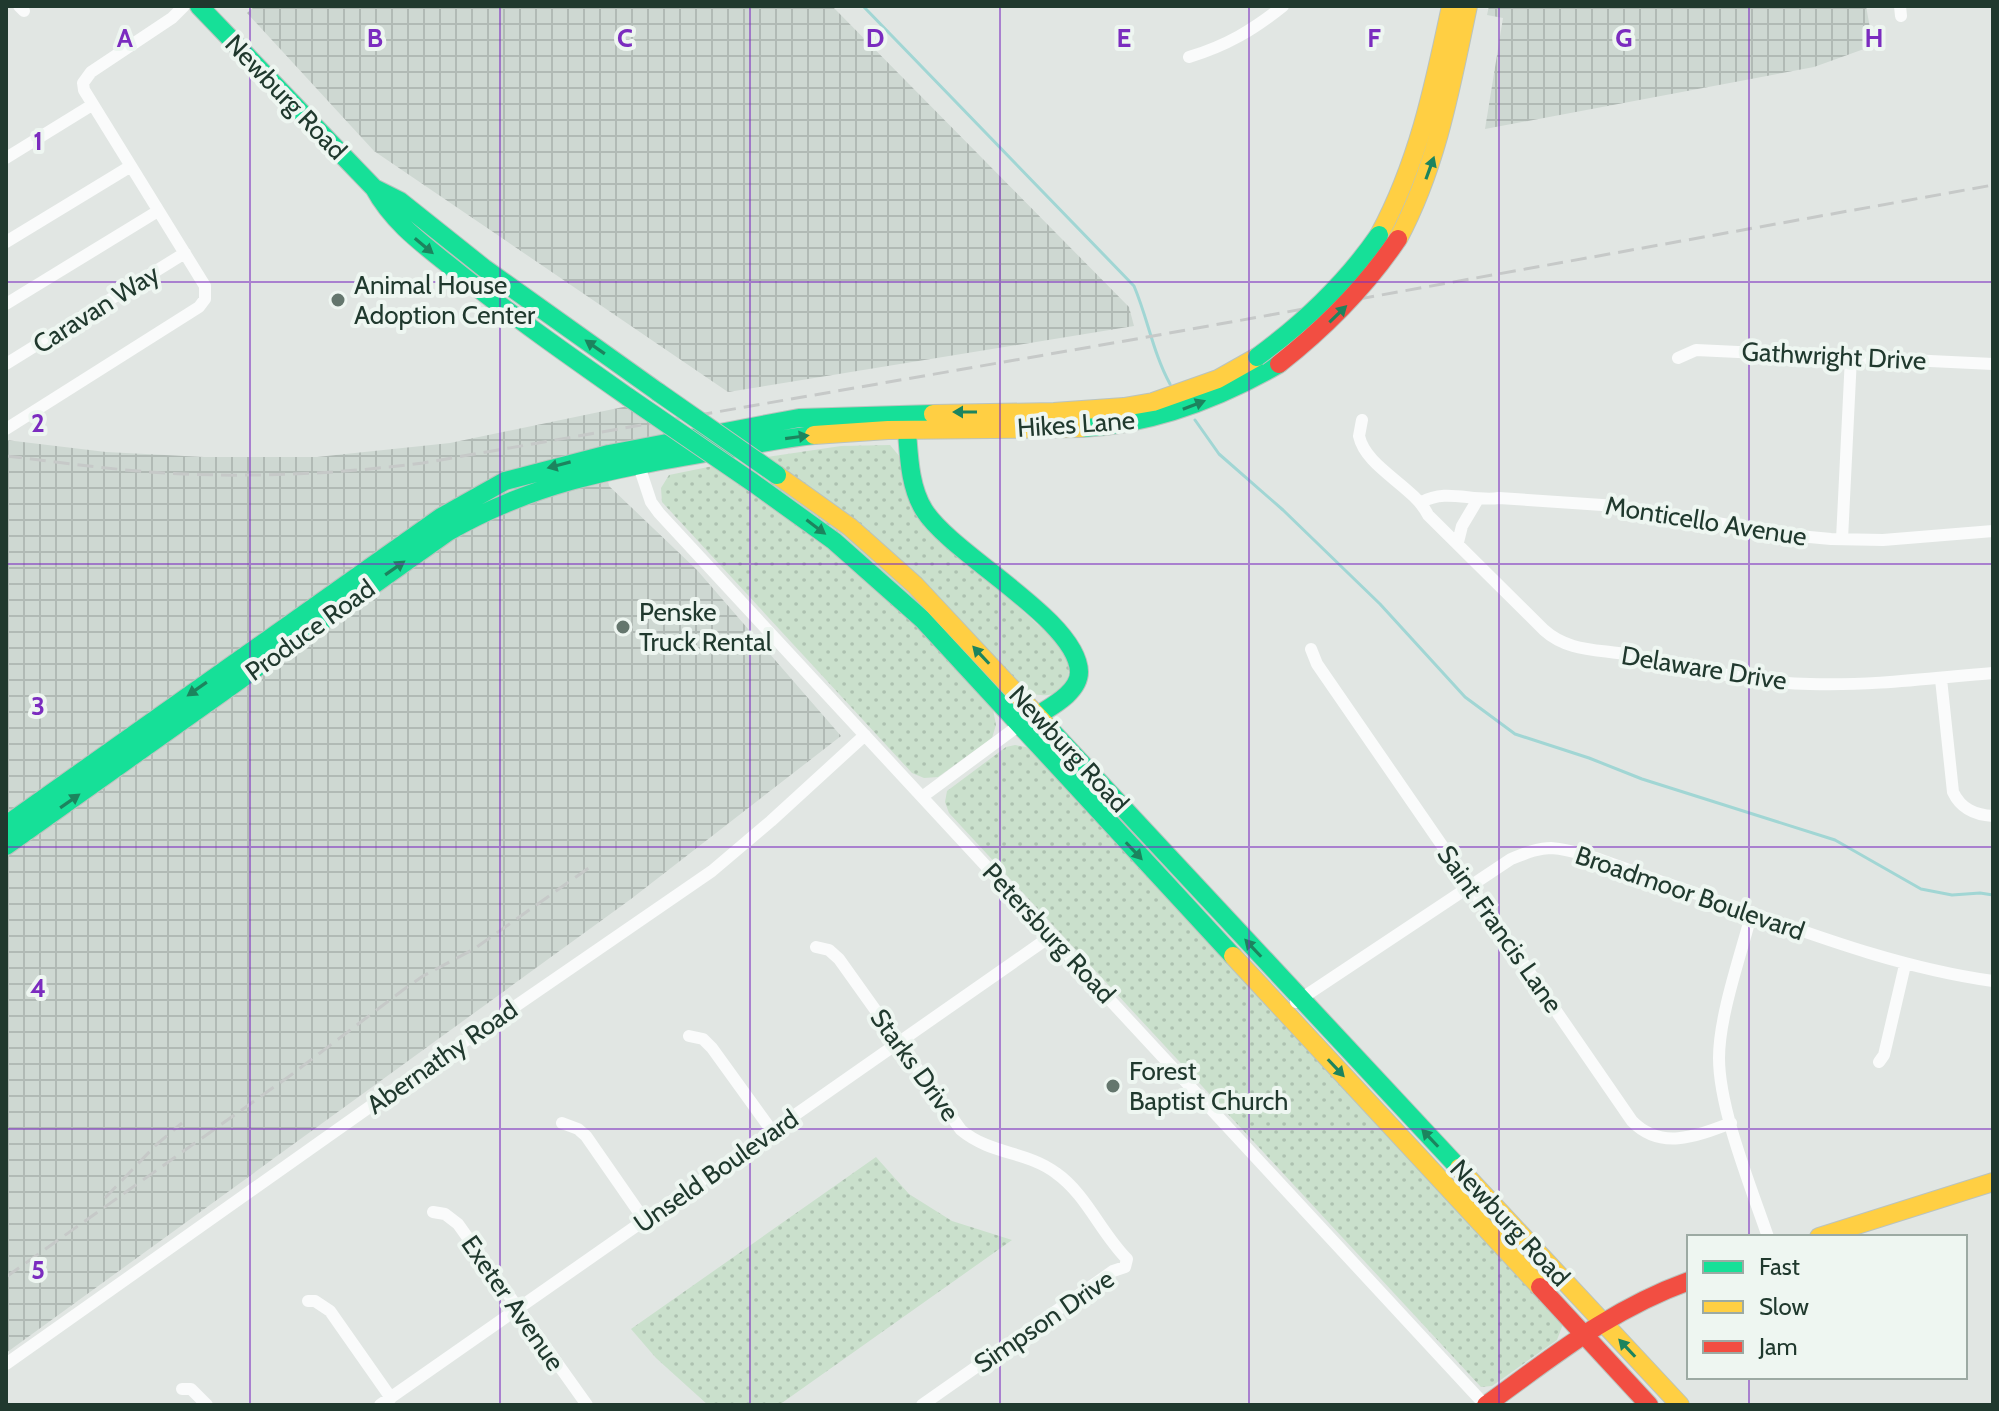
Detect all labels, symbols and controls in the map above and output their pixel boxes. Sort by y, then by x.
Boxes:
text: A [117,22,134,54]
text: B [367,22,383,54]
text: C [617,22,633,54]
text: D [866,22,884,54]
text: E [1117,22,1131,54]
text: F [1367,22,1381,54]
text: G [1615,22,1633,54]
text: H [1865,22,1883,54]
street label: Newburg Road [218,28,354,166]
text: 1 [33,125,43,157]
one-way arrow [1424,156,1436,180]
one-way arrow [414,237,434,254]
street label: Caravan Way [27,258,165,360]
place label: Animal House Adoption Center [354,269,536,331]
marker: Animal House Adoption Center [329,291,347,309]
one-way arrow [1329,305,1348,323]
street label: Gathwright Drive [1741,335,1927,377]
one-way arrow [584,340,605,355]
one-way arrow [1182,398,1206,410]
street label: Hikes Lane [1016,404,1136,444]
one-way arrow [952,406,977,418]
text: 2 [31,407,45,439]
one-way arrow [785,430,810,443]
one-way arrow [546,460,571,472]
street label: Monticello Avenue [1603,489,1809,553]
one-way arrow [805,518,826,534]
one-way arrow [385,561,406,576]
street label: Produce Road [239,572,381,688]
place label: Penske Truck Rental [639,596,772,658]
marker: Penske Truck Rental [614,618,632,636]
street label: Delaware Drive [1619,639,1789,697]
one-way arrow [972,645,990,664]
street label: Newburg Road [1002,679,1136,819]
one-way arrow [187,681,208,697]
text: 3 [31,690,45,722]
one-way arrow [59,794,80,809]
street label: Saint Francis Lane [1430,839,1570,1019]
street label: Broadmoor Boulevard [1571,839,1809,947]
one-way arrow [1125,841,1143,860]
street label: Petersburg Road [976,856,1122,1010]
one-way arrow [1244,939,1262,958]
text: 4 [30,972,46,1004]
street label: Abernathy Road [360,993,524,1121]
street label: Starks Drive [864,1003,966,1127]
place label: Forest Baptist Church [1129,1055,1288,1117]
one-way arrow [1326,1059,1344,1078]
marker: Forest Baptist Church [1104,1077,1122,1095]
street label: Unseld Boulevard [628,1102,804,1240]
one-way arrow [1421,1129,1440,1148]
street label: Newburg Road [1443,1153,1577,1293]
street label: Exeter Avenue [455,1229,571,1377]
legend [1687,1235,1967,1379]
text: Fast [1759,1252,1800,1281]
text: 5 [31,1254,45,1286]
street label: Simpson Drive [968,1263,1120,1379]
text: Slow [1759,1292,1809,1321]
text: Jam [1758,1332,1797,1361]
one-way arrow [1619,1339,1637,1358]

